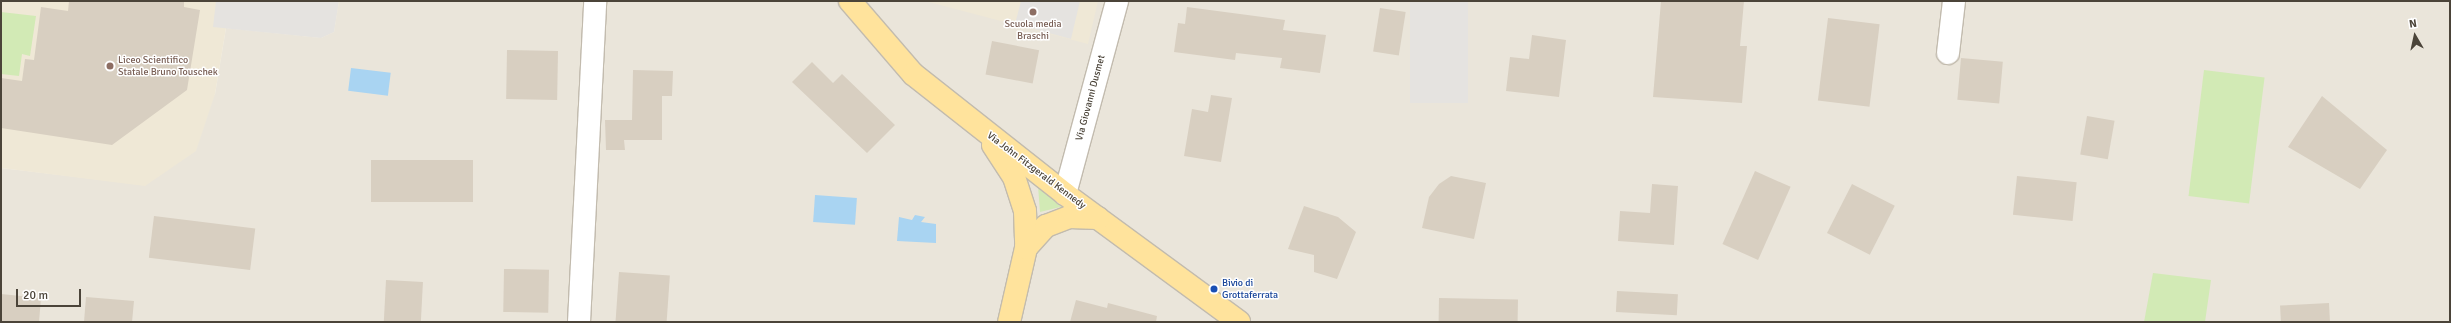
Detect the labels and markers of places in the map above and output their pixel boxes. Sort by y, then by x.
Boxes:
marker: Scuola media Braschi [1028,7,1038,17]
place label: Scuola media Braschi [1004,18,1062,42]
place label: Liceo Scientifico Statale Bruno Touschek [118,54,218,78]
marker: Liceo Scientifico Statale Bruno Touschek [105,61,115,71]
place label: Bivio di Grottaferrata [1222,277,1278,300]
marker: Bivio di Grottaferrata [1209,284,1219,294]

